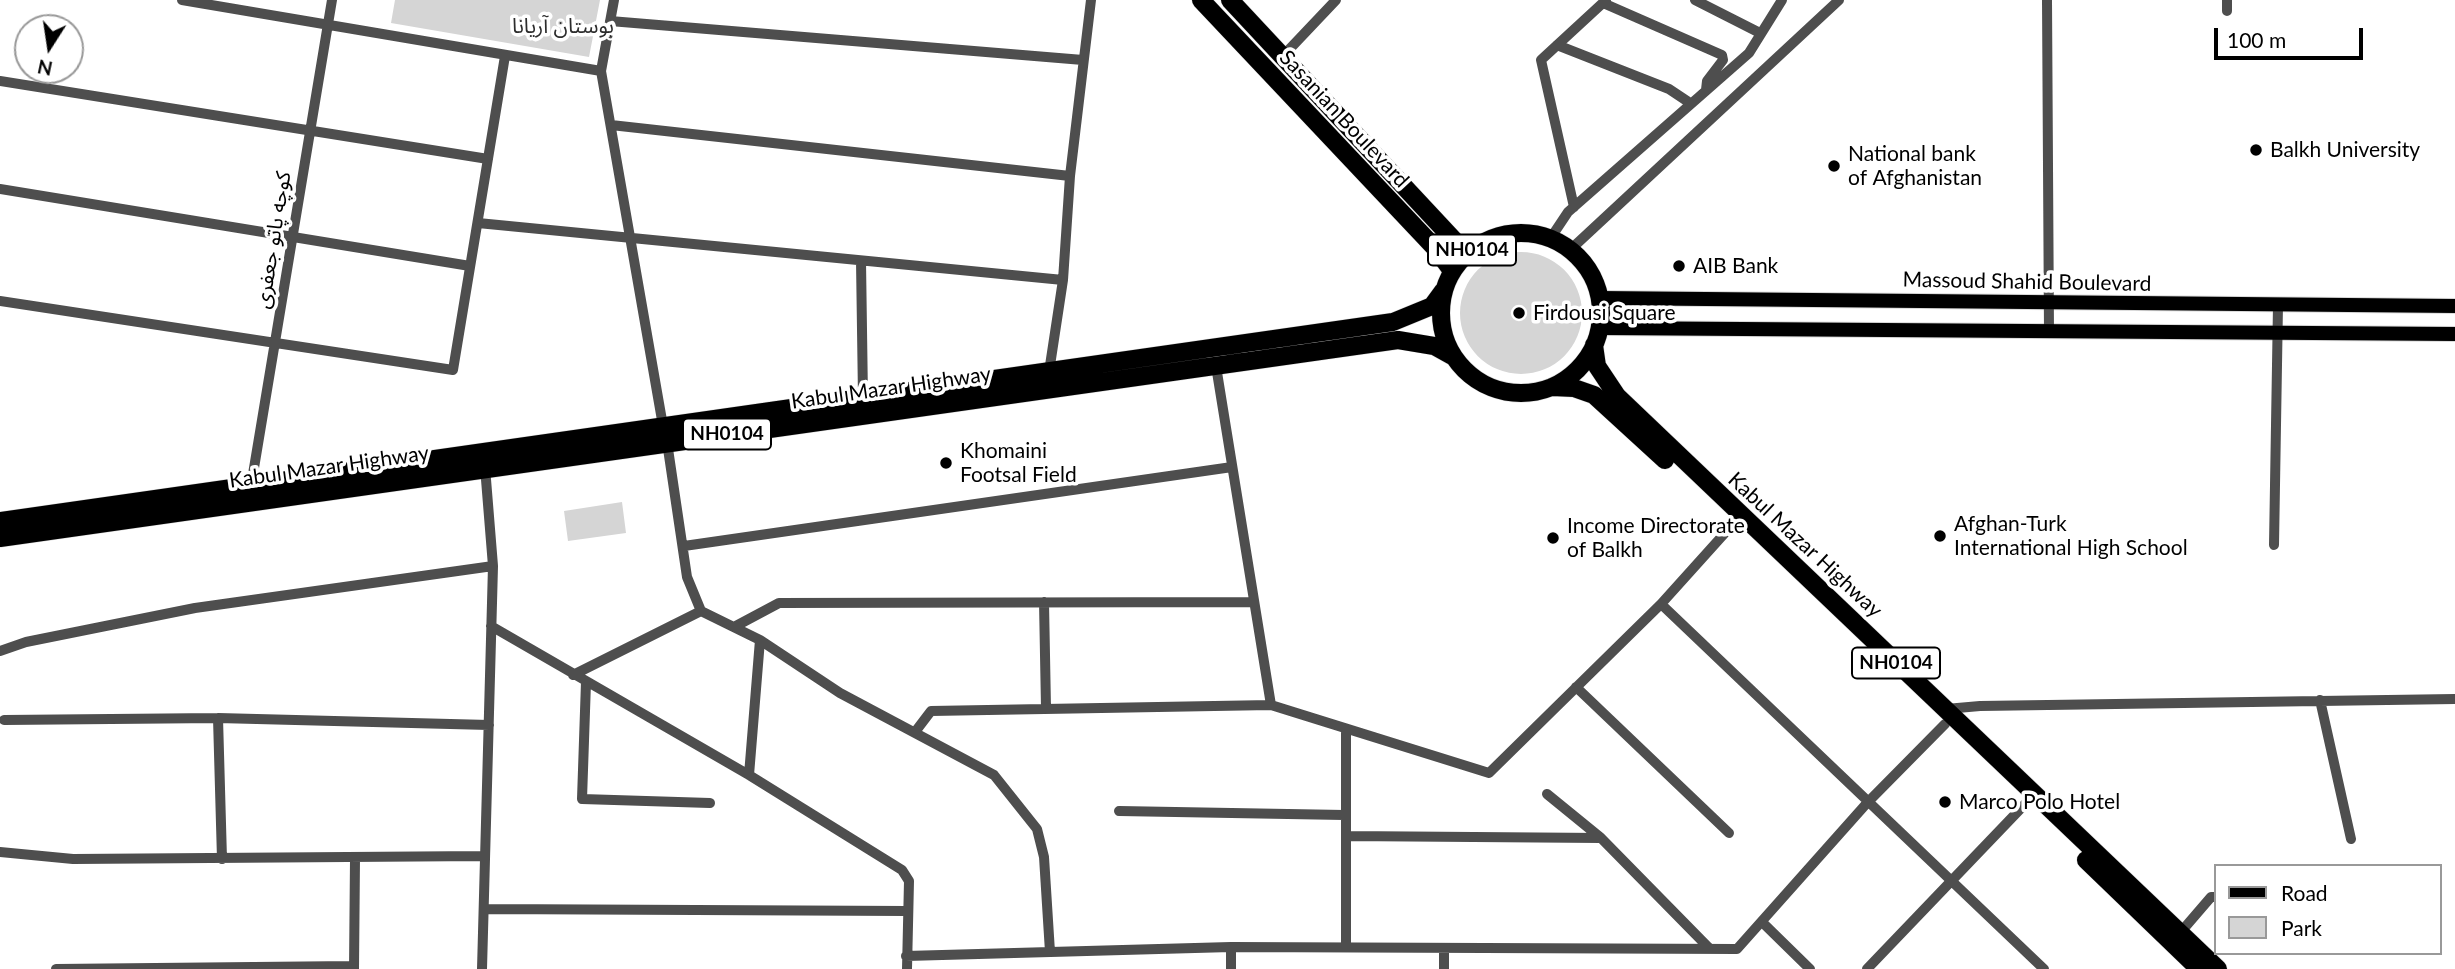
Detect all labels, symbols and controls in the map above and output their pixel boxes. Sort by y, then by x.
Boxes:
park label: بوستان آریانا [512,13,614,39]
north arrow [14,14,84,84]
scale bar [2217,14,2366,58]
text: 100 m [2227,27,2286,52]
street label: Sasanian Boulevard [1274,45,1414,193]
text: N [35,55,55,81]
place label: Balkh University [2270,137,2420,163]
place label: National bank of Afghanistan [1848,141,1982,191]
marker: Balkh University [2248,142,2264,158]
marker: National bank of Afghanistan [1826,158,1842,174]
street label: کوچه پاتو جعفری [250,170,296,310]
road number: NH0104 [1428,234,1516,266]
place label: AIB Bank [1693,253,1778,279]
marker: AIB Bank [1671,258,1687,274]
street label: Massoud Shahid Boulevard [1902,267,2152,297]
place label: Firdousi Square [1533,300,1676,326]
marker: Firdousi Square [1511,305,1527,321]
street label: Kabul Mazar Highway [789,361,993,415]
road number: NH0104 [683,418,771,449]
place label: Khomaini Footsal Field [960,438,1077,488]
street label: Kabul Mazar Highway [227,440,431,494]
marker: Khomaini Footsal Field [938,455,954,471]
street label: Kabul Mazar Highway [1723,467,1887,623]
place label: Afghan-Turk International High School [1954,511,2188,561]
place label: Income Directorate of Balkh [1567,513,1745,563]
marker: Afghan-Turk International High School [1932,528,1948,544]
marker: Income Directorate of Balkh [1545,530,1561,546]
road number: NH0104 [1852,648,1940,678]
place label: Marco Polo Hotel [1959,789,2120,815]
marker: Marco Polo Hotel [1937,794,1953,810]
legend [2214,864,2441,955]
text: Road [2281,880,2328,905]
text: Park [2281,915,2322,940]

